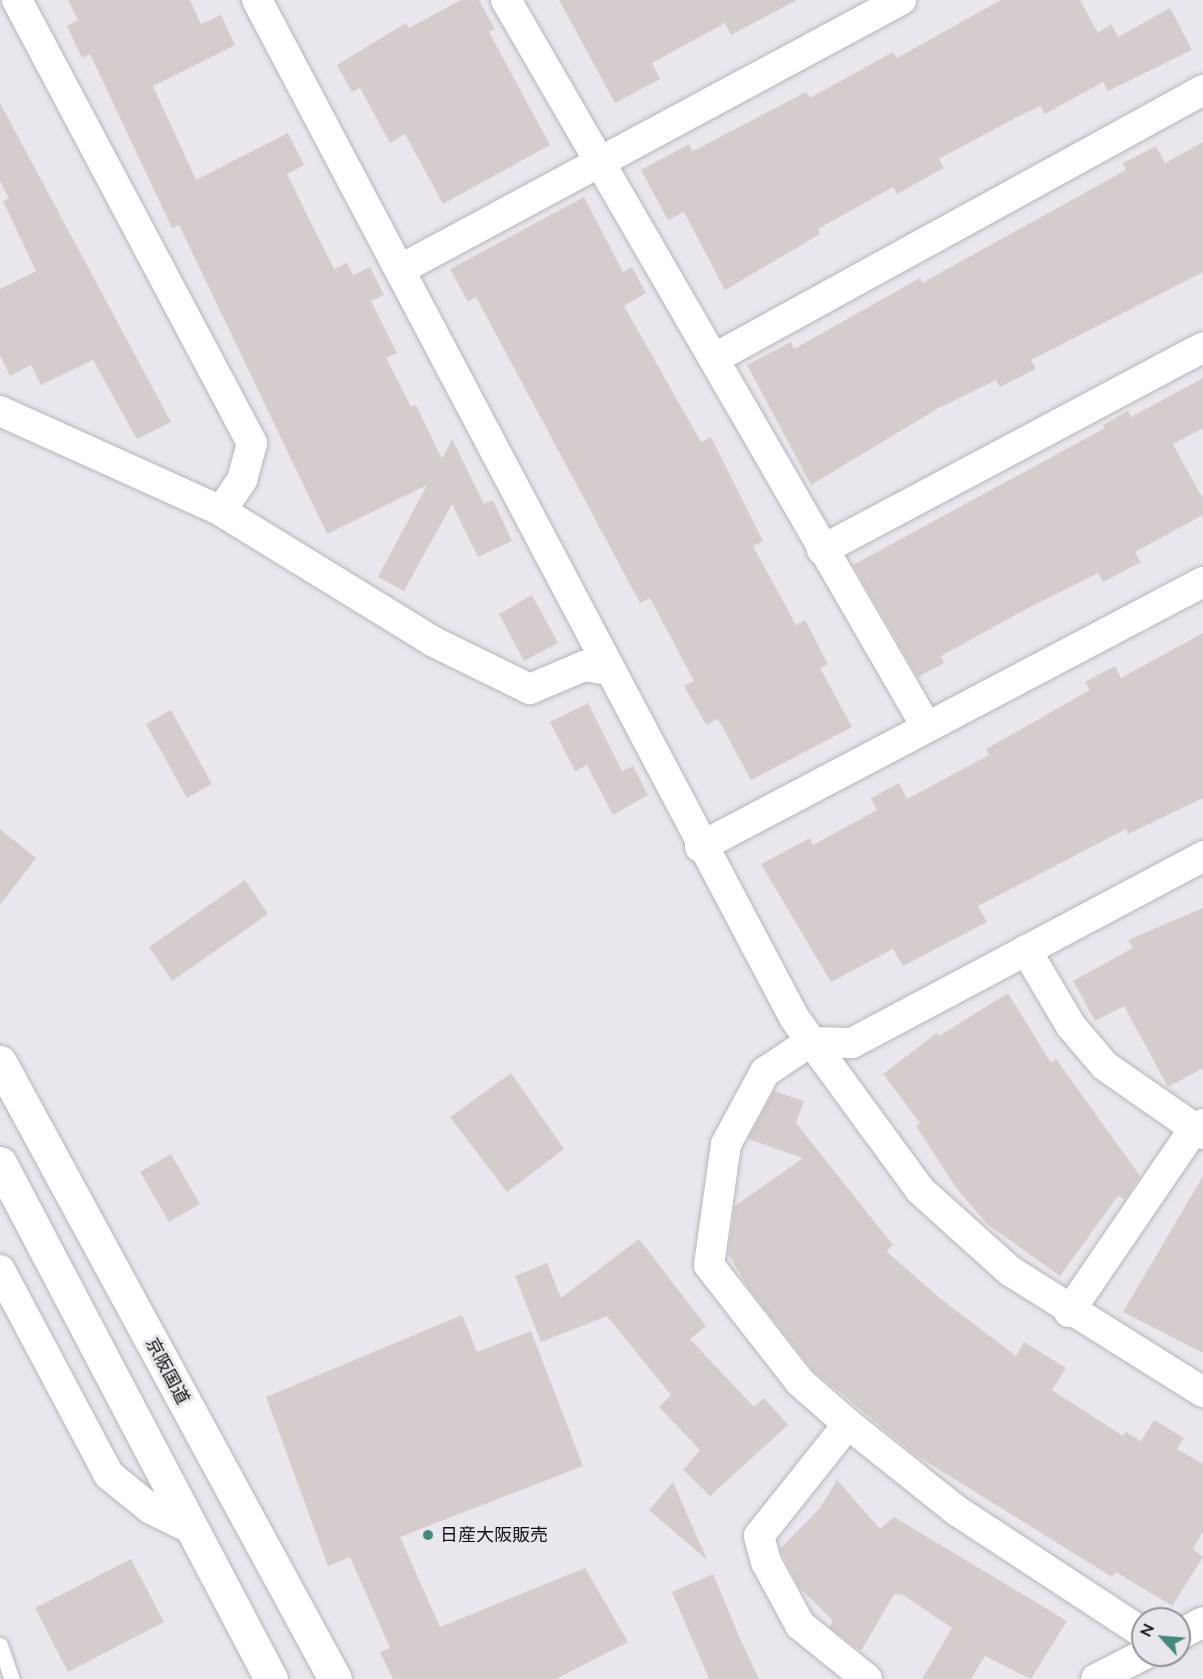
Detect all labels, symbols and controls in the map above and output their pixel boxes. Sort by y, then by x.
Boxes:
street label: 京阪国道 [141,1334,193,1408]
place label: 日産大阪販売 [440,1524,548,1546]
marker: 日産大阪販売 [421,1528,435,1542]
north arrow [1131,1607,1191,1667]
text: N [1135,1620,1158,1640]

